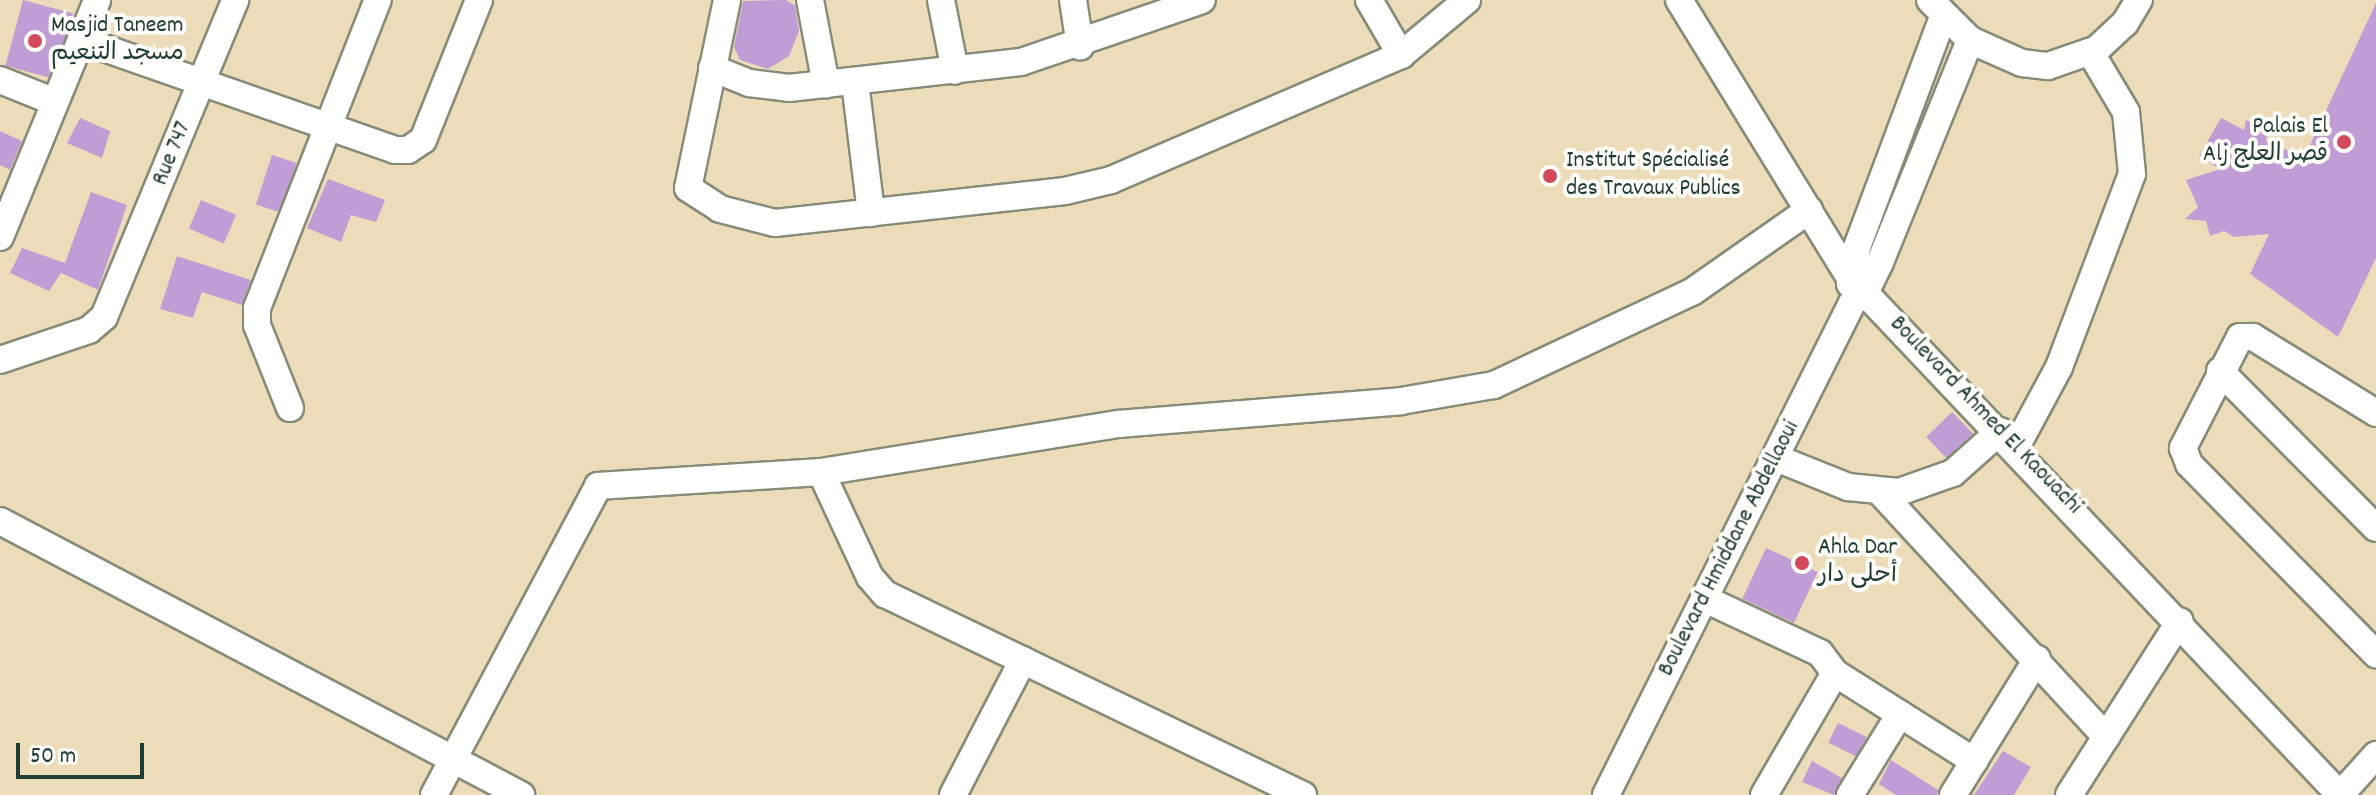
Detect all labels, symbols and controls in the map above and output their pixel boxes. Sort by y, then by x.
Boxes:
place label: Masjid Taneem مسجد التنعيم [51,13,184,69]
marker: Masjid Taneem مسجد التنعيم [26,32,44,50]
place label: Palais El Alj قصر العلج [2203,114,2328,170]
street label: Rue 747 [147,118,199,190]
marker: Palais El Alj قصر العلج [2335,133,2353,151]
place label: Institut Spécialisé des Travaux Publics [1566,148,1741,204]
marker: Institut Spécialisé des Travaux Publics [1541,167,1559,185]
street label: Boulevard Ahmed El Kaouachi [1883,311,2087,521]
street label: Boulevard Hmiddane Abdellaoui [1653,416,1807,682]
place label: Ahla Dar أحلى دار [1818,535,1897,591]
marker: Ahla Dar أحلى دار [1793,554,1811,572]
scale bar [20,727,148,777]
text: 50 m [30,740,76,774]

